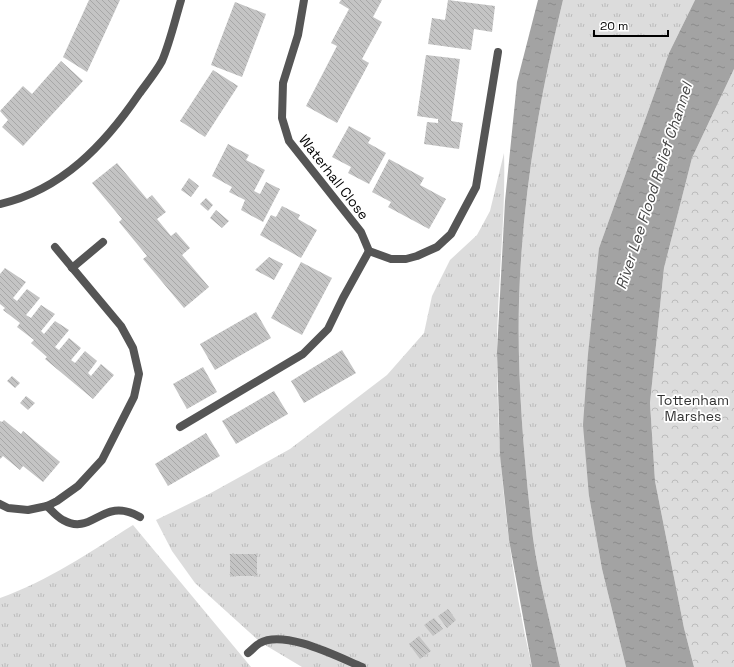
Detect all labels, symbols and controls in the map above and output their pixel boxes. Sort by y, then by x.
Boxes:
scale bar [594,12,668,38]
text: 20 m [600,18,628,34]
water label: River Lee Flood Relief Channel [611,78,697,292]
street label: Waterhall Close [295,131,373,223]
park label: Tottenham Marshes [657,391,729,425]

